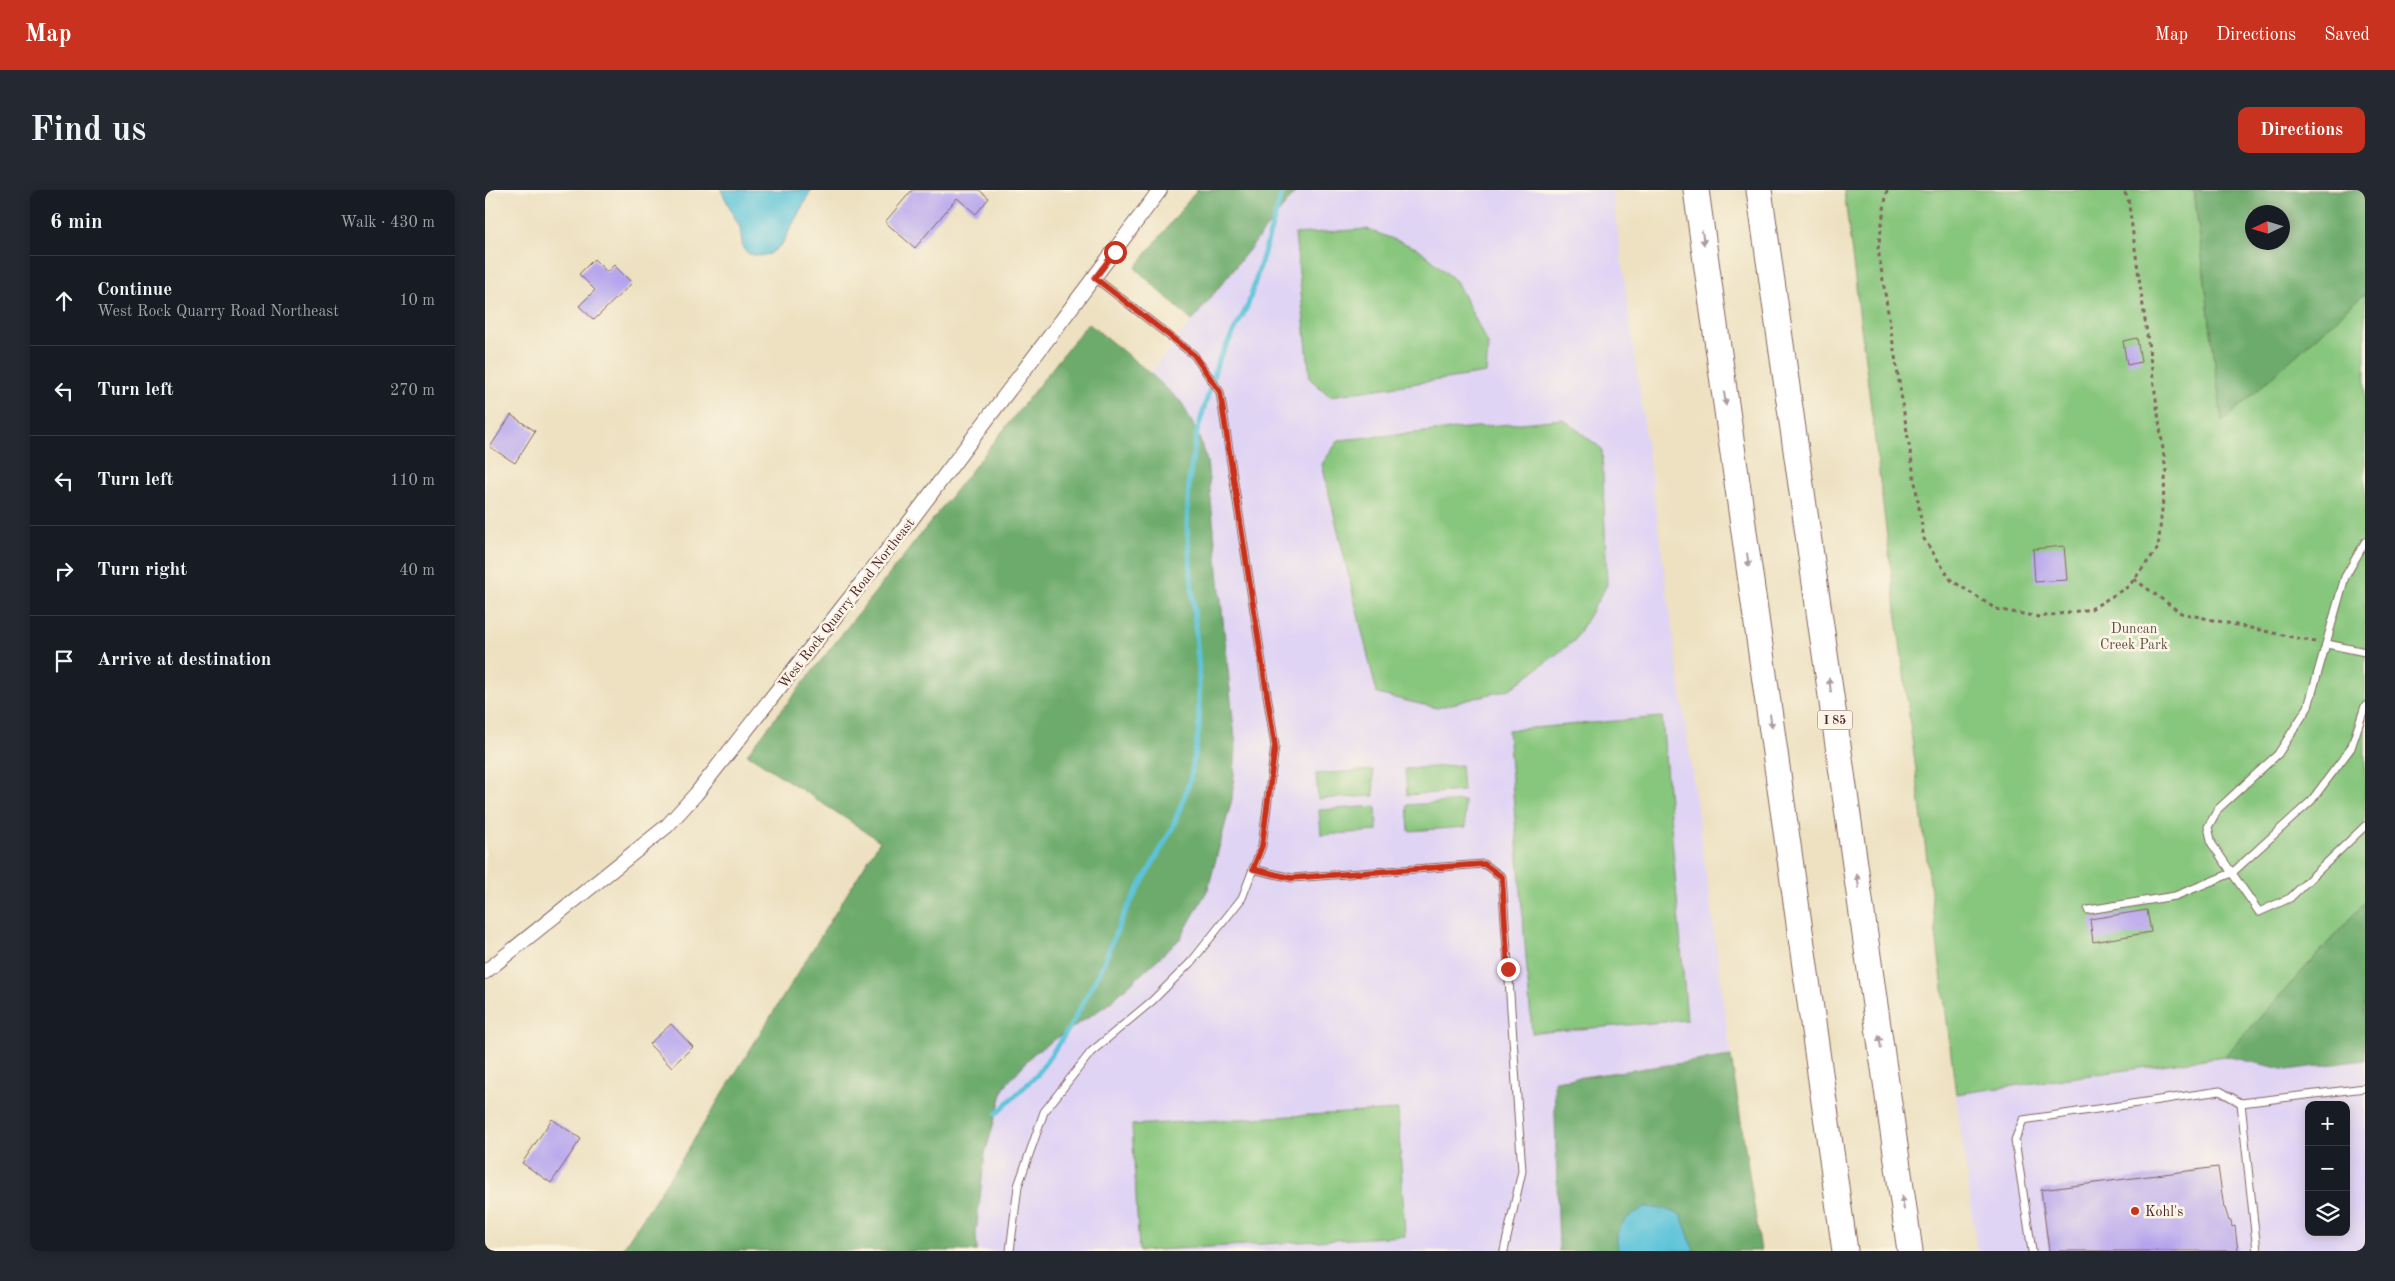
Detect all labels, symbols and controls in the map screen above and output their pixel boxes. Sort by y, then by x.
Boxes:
text: Map [25,23,72,47]
text: Map [2155,26,2188,44]
text: Directions [2216,26,2296,44]
text: Saved [2324,26,2370,44]
button: Directions [2238,107,2365,153]
text: Find us [30,113,146,148]
north arrow [2245,205,2290,250]
text: 6 min [50,212,103,233]
text: Walk · 430 m [340,215,435,231]
one-way arrow [1699,231,1707,247]
route start [1104,241,1127,264]
text: Continue [97,281,172,300]
icon: ahead [50,287,78,315]
text: 10 m [399,293,435,309]
text: West Rock Quarry Road Northeast [97,304,339,320]
icon: left [50,377,78,405]
text: Turn left [97,381,174,400]
text: 270 m [390,383,435,399]
one-way arrow [1721,392,1729,408]
icon: left [50,467,78,495]
text: Turn left [97,471,174,490]
text: 110 m [390,473,435,489]
street label: West Rock Quarry Road Northeast [776,516,918,691]
one-way arrow [1744,552,1752,568]
icon: right [50,557,78,585]
text: Turn right [97,561,187,580]
text: 40 m [399,563,435,579]
park label: Duncan Creek Park [2100,622,2168,652]
icon: arrive [50,647,78,675]
text: Arrive at destination [97,651,271,670]
one-way arrow [1826,677,1834,693]
road number: I 85 [1817,710,1853,730]
one-way arrow [1767,713,1775,729]
one-way arrow [1854,873,1862,889]
route end [1497,958,1520,981]
one-way arrow [1876,1033,1884,1049]
map controls [2305,1101,2350,1236]
button: + [2305,1101,2350,1146]
button: − [2305,1146,2350,1191]
button: layers [2305,1191,2350,1236]
one-way arrow [1899,1194,1907,1210]
marker: Kohl's [2129,1205,2141,1217]
place label: Kohl's [2145,1205,2183,1219]

